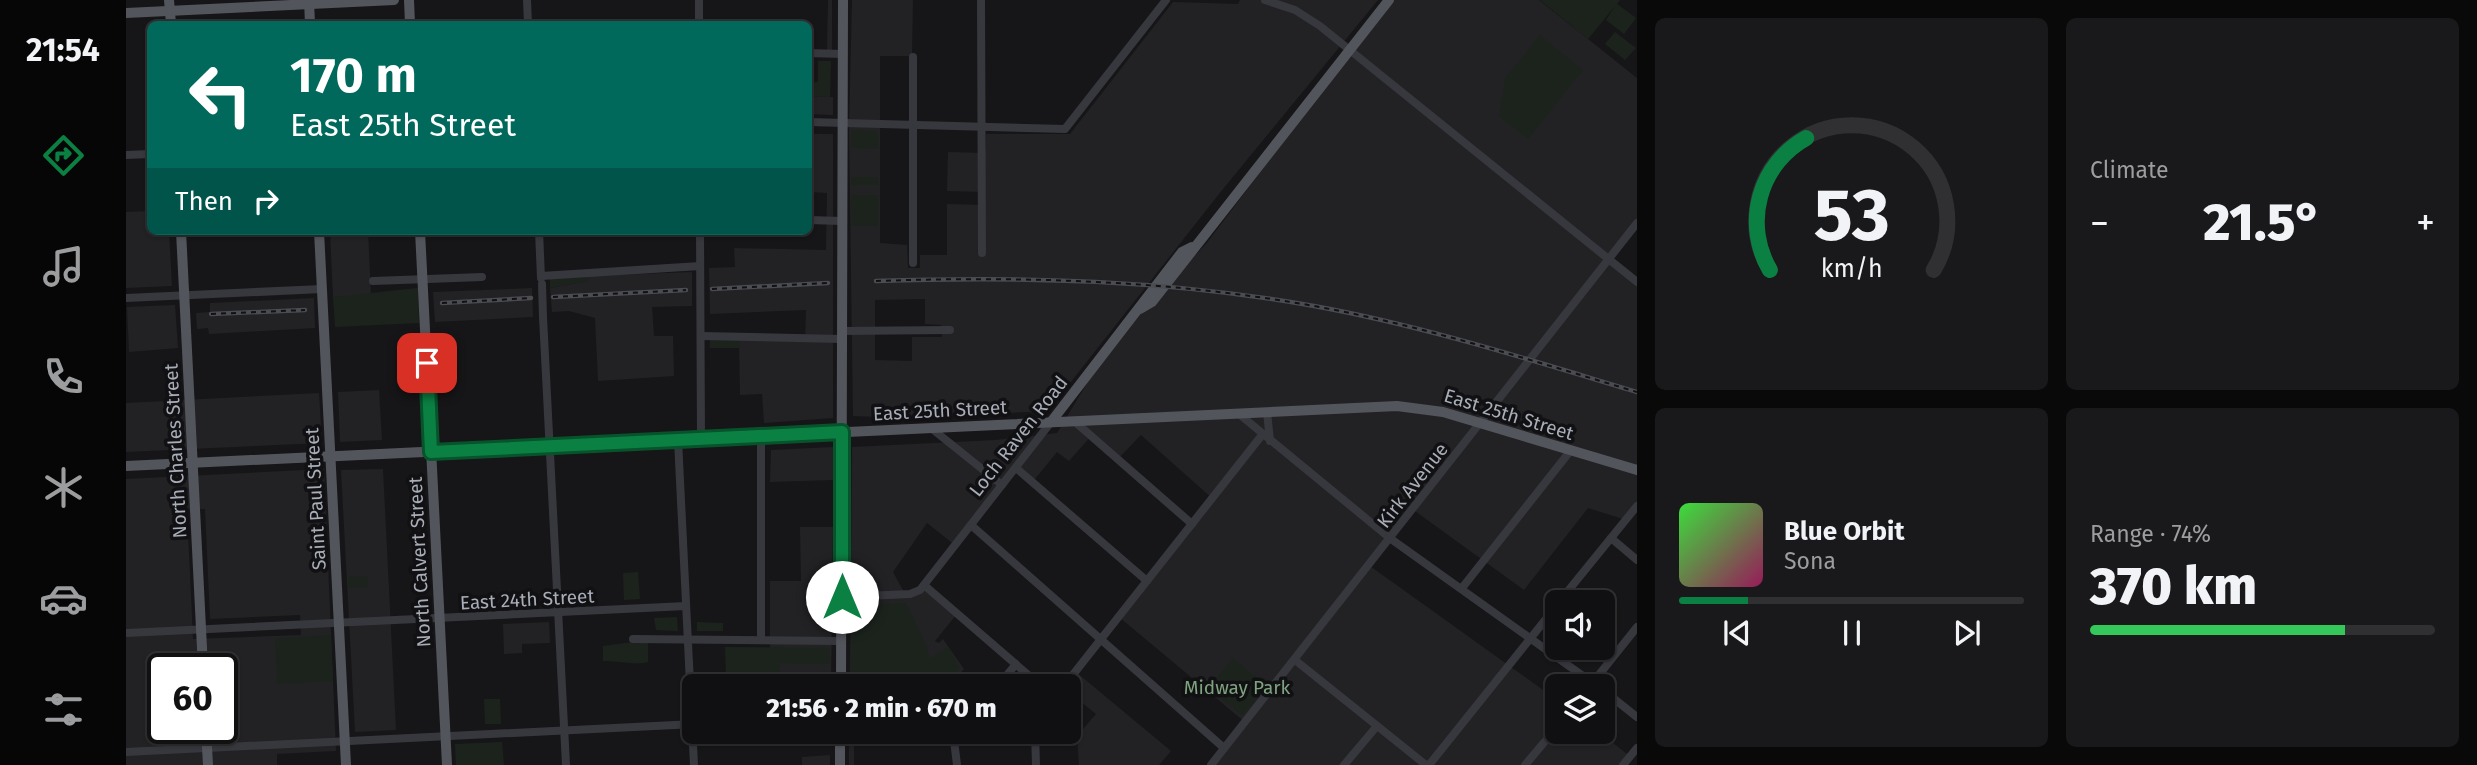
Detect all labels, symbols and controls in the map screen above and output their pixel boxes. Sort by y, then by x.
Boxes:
text: 21:54 [26,31,100,69]
text: 170 m [290,46,417,105]
icon: left [175,49,266,140]
text: East 25th Street [290,106,516,144]
icon: directions [39,131,88,180]
text: Climate [2090,156,2169,184]
text: 53 [1813,172,1890,259]
icon: right [247,182,285,220]
text: Then [175,186,233,217]
text: 21.5° [2203,191,2322,254]
text: − [2090,200,2109,246]
text: + [2416,200,2435,246]
icon: music [39,242,88,291]
text: km/h [1821,254,1882,284]
pin [397,333,457,393]
icon: arrive [408,344,446,382]
icon: phone [39,352,88,401]
street label: North Charles Street [159,363,192,539]
street label: Loch Raven Road [964,372,1072,501]
street label: East 25th Street [1441,384,1577,445]
street label: East 25th Street [872,395,1008,425]
street label: Saint Paul Street [300,427,331,571]
street label: Kirk Avenue [1372,438,1453,532]
icon: climate [39,463,88,512]
street label: North Calvert Street [404,476,435,648]
text: Blue Orbit [1784,516,1904,547]
text: Range · 74% [2090,520,2211,548]
text: Sona [1784,547,1836,575]
text: 370 km [2090,555,2257,618]
position arrow [805,560,879,634]
icon: car [39,574,88,623]
street label: East 24th Street [459,584,595,615]
map controls [1545,590,1615,744]
button: sound [1545,590,1615,660]
icon: previous [1718,614,1756,652]
icon: pause [1833,614,1871,652]
icon: next [1948,614,1986,652]
speed limit sign: 60 [147,653,238,744]
button: layers [1545,674,1615,744]
park label: Midway Park [1184,676,1291,699]
icon: filters [39,685,88,734]
text: 21:56 · 2 min · 670 m [766,693,997,724]

